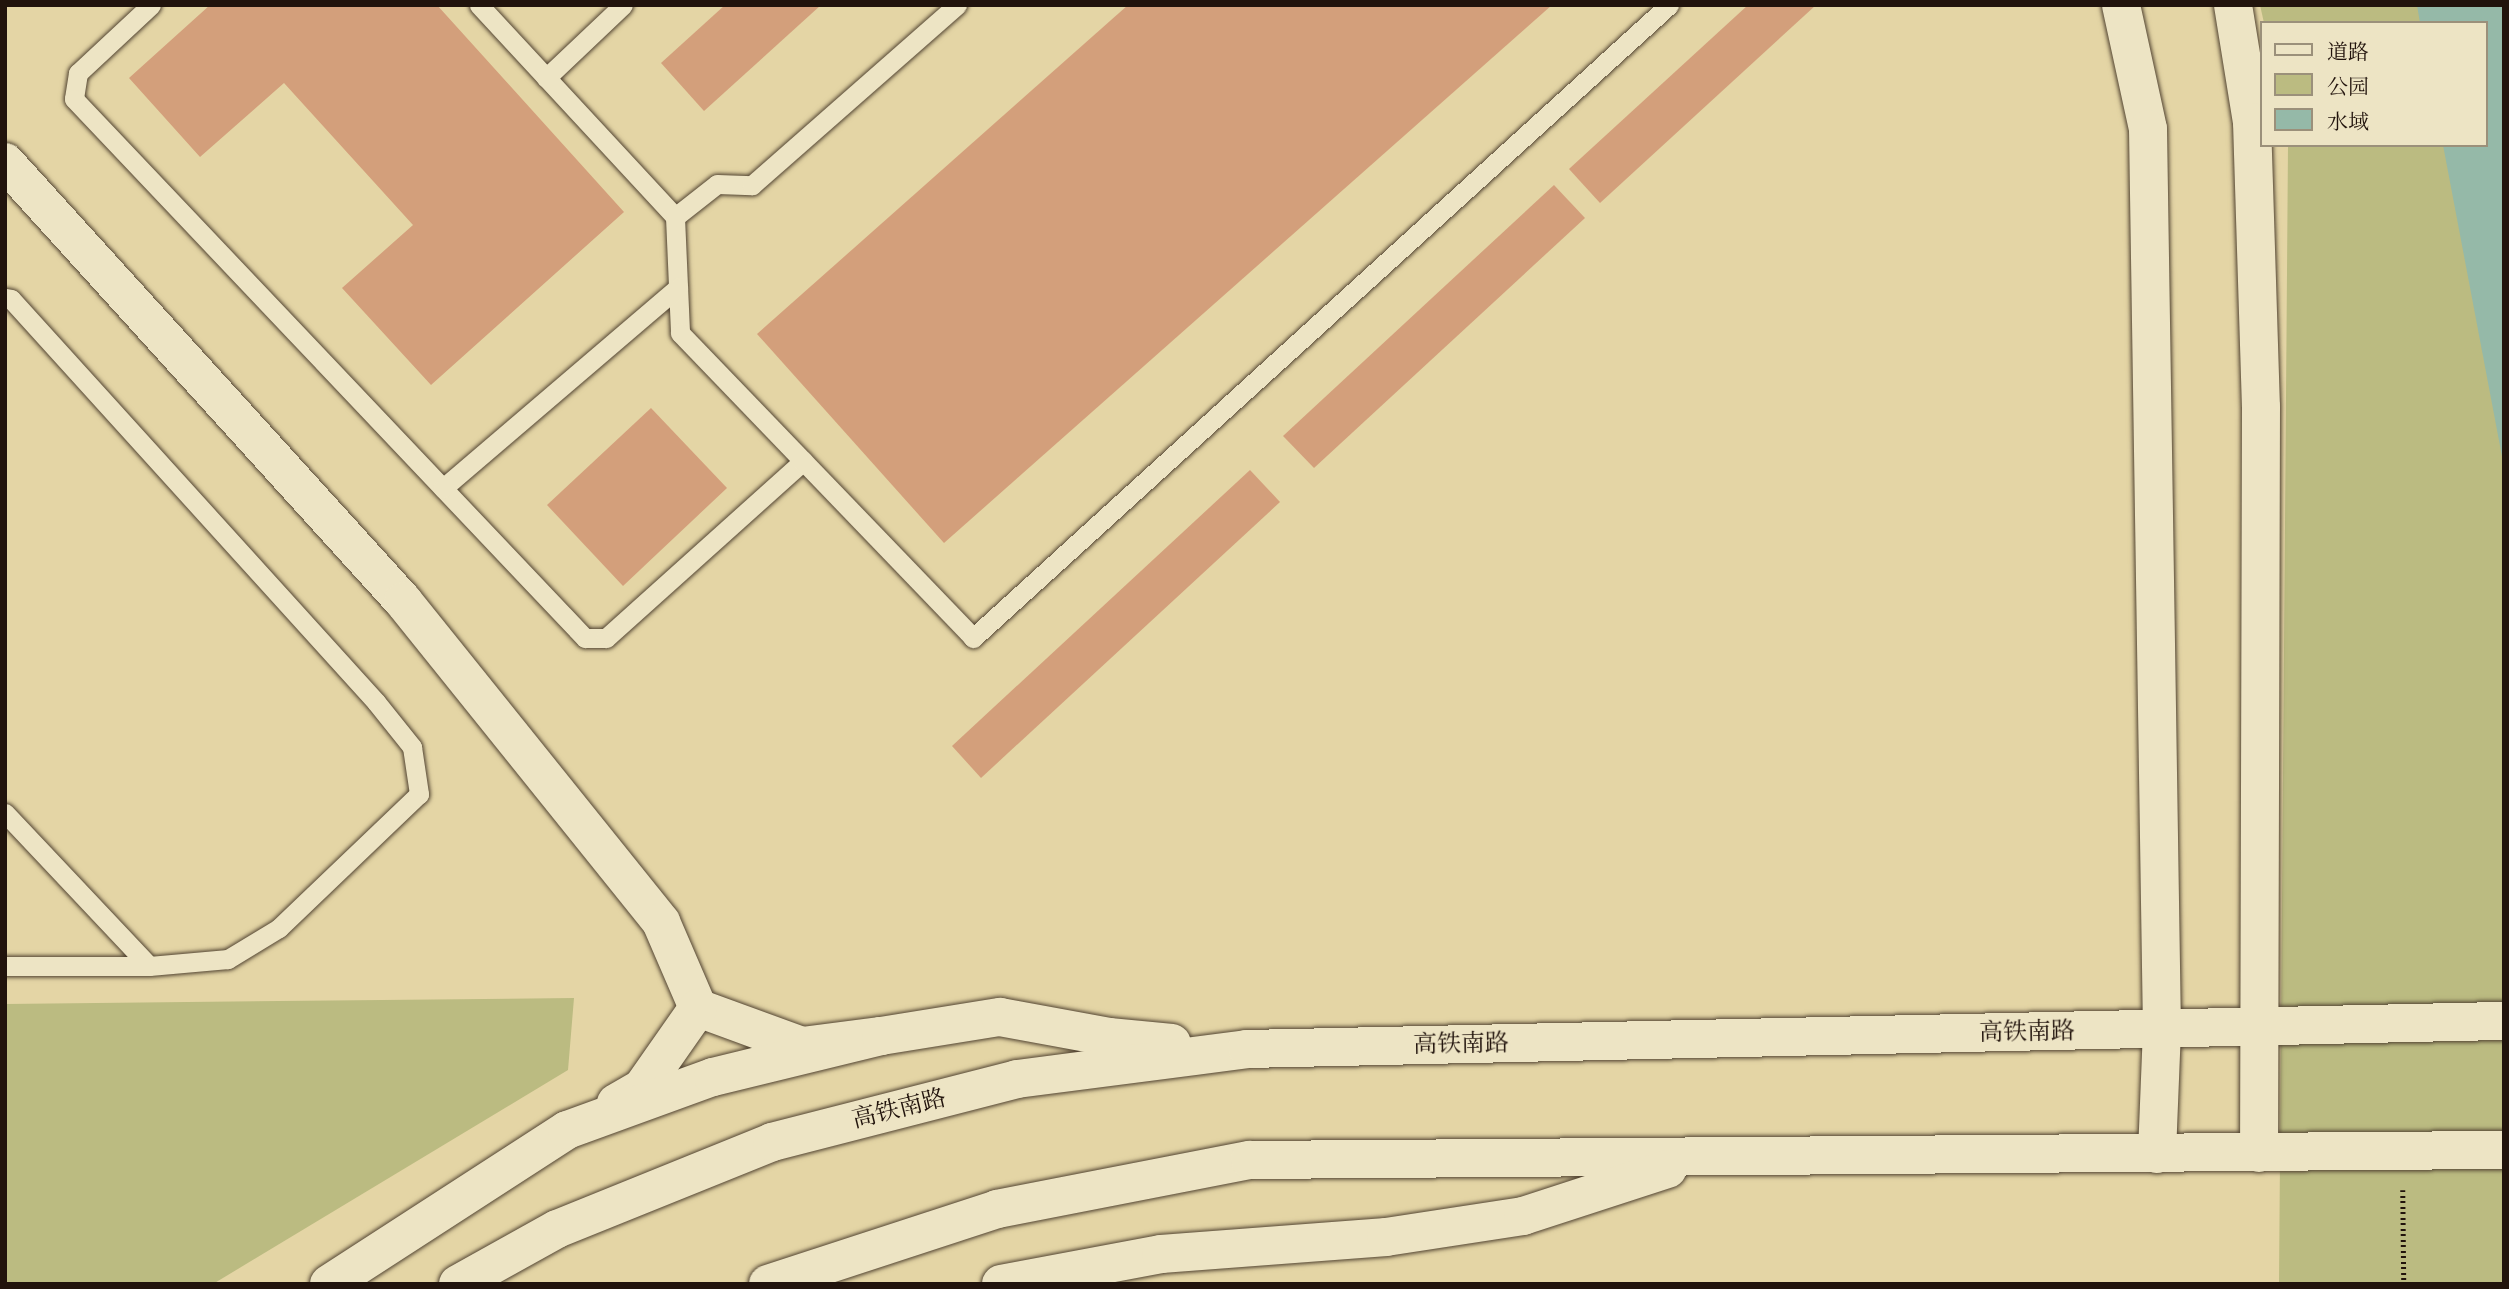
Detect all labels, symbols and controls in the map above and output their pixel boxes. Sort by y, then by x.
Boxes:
legend [2260,21,2488,147]
text: 道路 [2327,39,2369,65]
text: 公园 [2327,74,2369,100]
text: 水域 [2327,109,2369,135]
street label: 高铁南路 [1979,1017,2075,1047]
street label: 高铁南路 [1413,1029,1509,1059]
street label: 高铁南路 [849,1083,949,1135]

